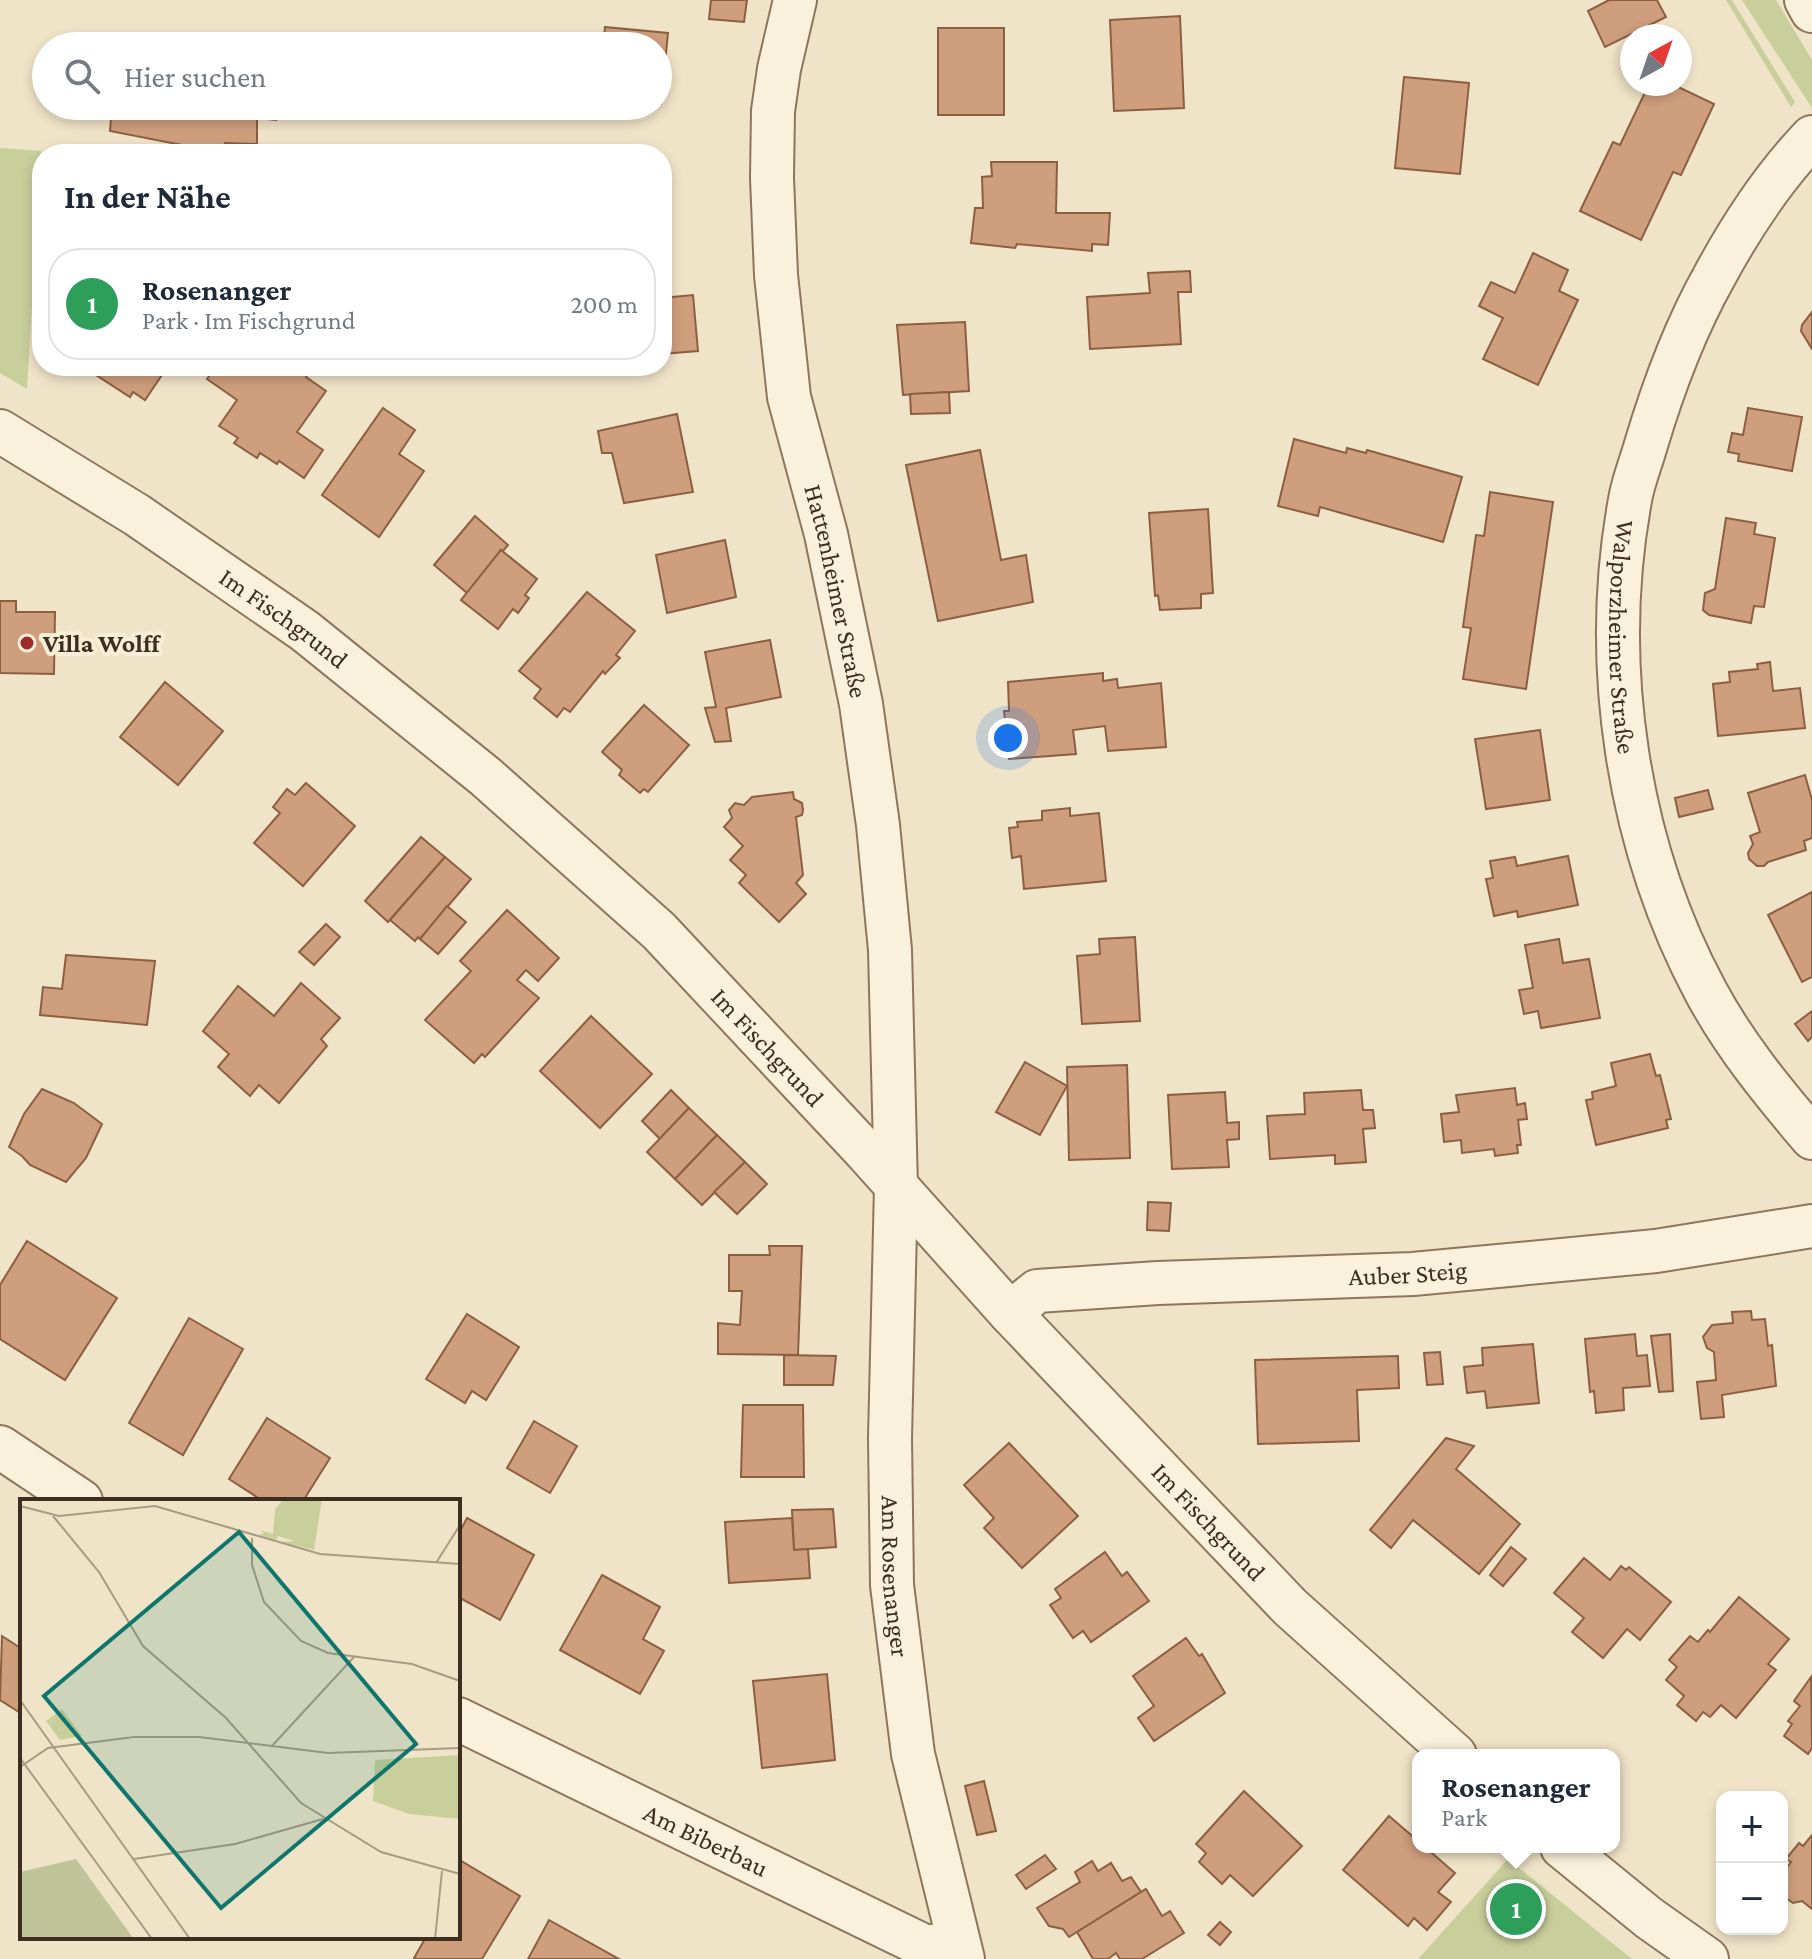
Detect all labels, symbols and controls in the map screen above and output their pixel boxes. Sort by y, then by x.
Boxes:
north arrow [1620,24,1692,96]
search box [32,32,672,120]
icon: search [60,54,104,98]
text: Hier suchen [124,60,266,93]
text: In der Nähe [64,178,231,215]
text: Rosenanger [142,273,292,306]
text: 1 [87,290,97,319]
text: 200 m [570,290,638,319]
text: Park · Im Fischgrund [142,306,355,335]
street label: Hattenheimer Straße [799,481,874,700]
street label: Walporzheimer Straße [1604,518,1642,756]
street label: Im Fischgrund [214,562,354,674]
place label: Villa Wolff [42,629,161,658]
marker: Villa Wolff [18,634,36,652]
your location [988,718,1028,758]
street label: Im Fischgrund [705,982,830,1112]
street label: Auber Steig [1348,1254,1469,1291]
street label: Im Fischgrund [1146,1457,1272,1587]
street label: Am Rosenanger [876,1495,915,1659]
inset map [20,1499,460,1939]
popup [1412,1749,1620,1853]
text: Rosenanger [1441,1770,1591,1803]
map controls [1716,1791,1788,1935]
button: + [1716,1791,1788,1863]
street label: Am Biberbau [639,1797,773,1883]
text: Park [1441,1803,1487,1832]
button: − [1716,1863,1788,1935]
pin: 1 [1490,1879,1542,1939]

